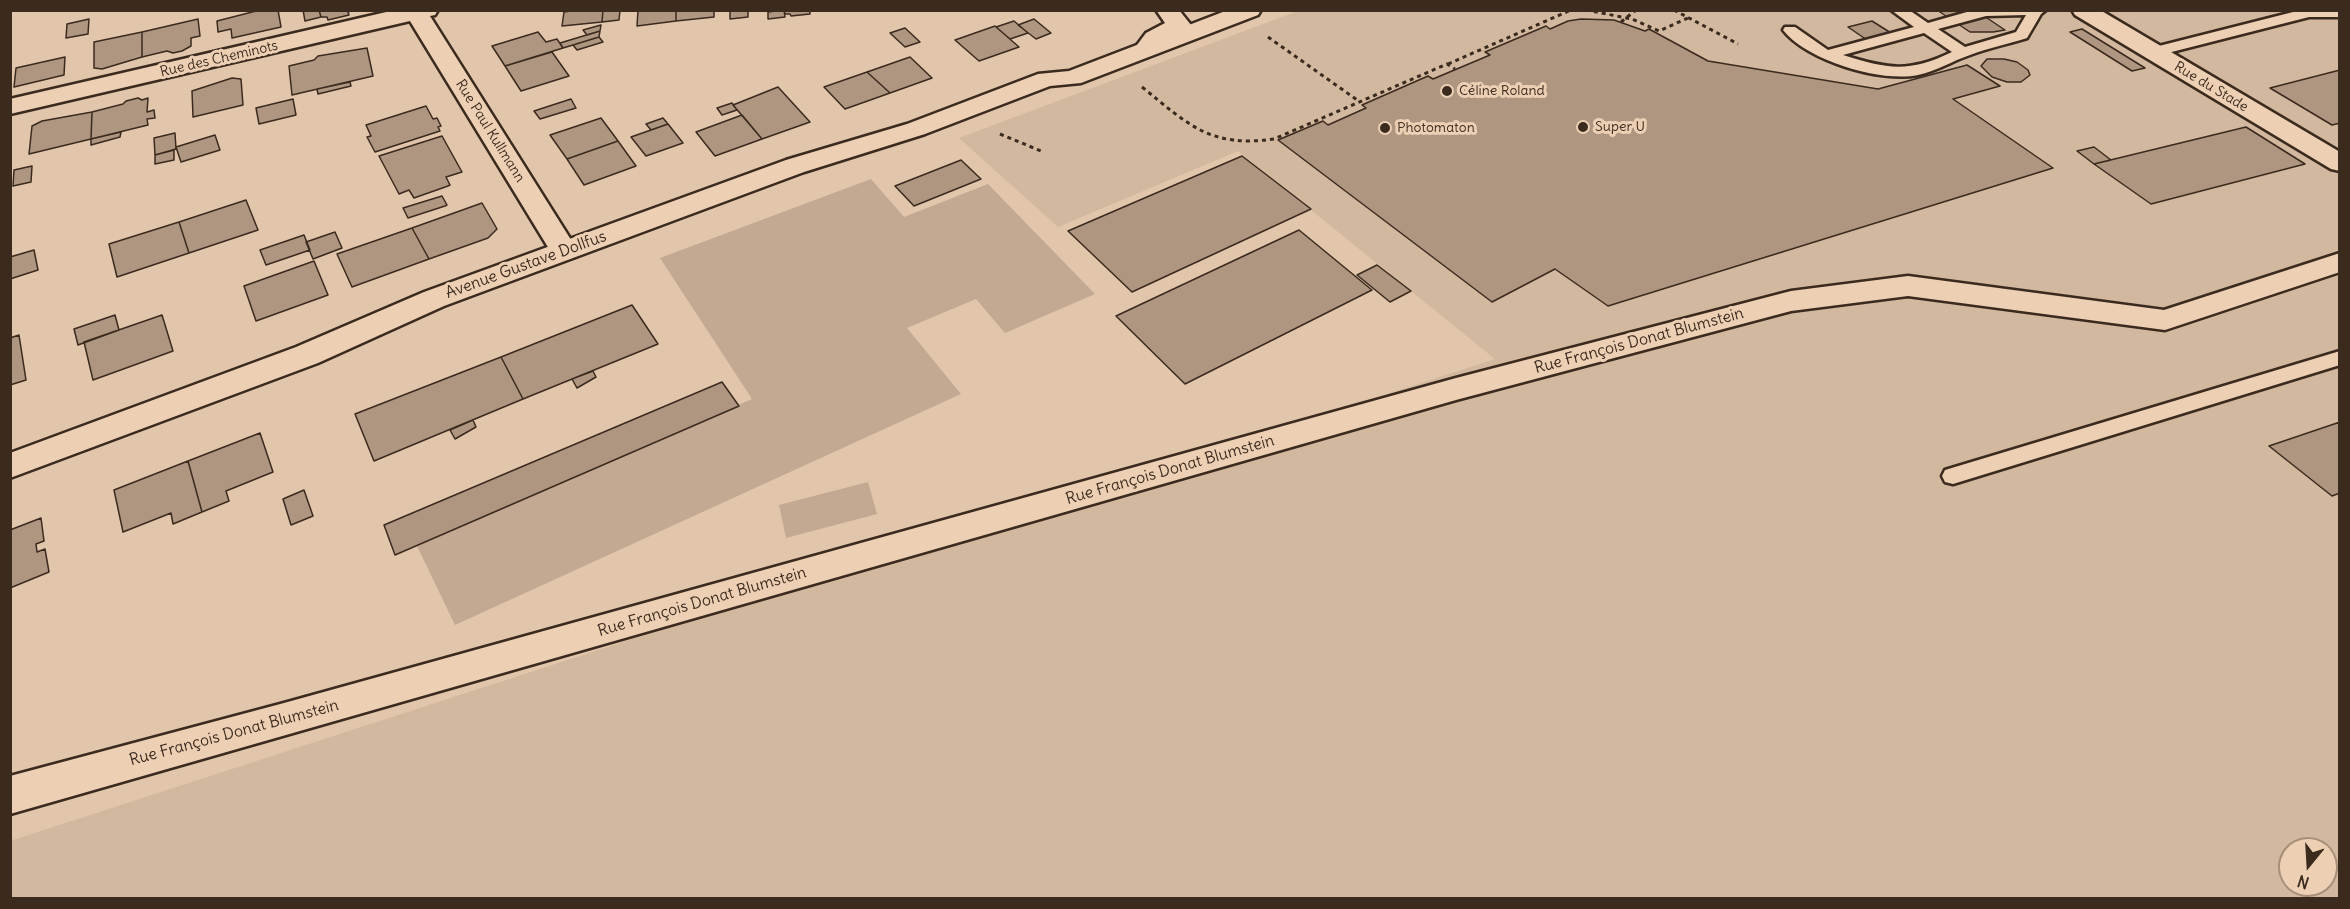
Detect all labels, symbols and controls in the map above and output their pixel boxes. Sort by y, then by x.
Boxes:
street label: Rue des Cheminots [158,37,280,81]
street label: Rue du Stade [2171,58,2251,116]
street label: Rue Paul Kullmann [452,77,528,185]
place label: Céline Roland [1459,83,1545,99]
marker: Céline Roland [1440,84,1454,98]
place label: Super U [1595,119,1645,135]
place label: Photomaton [1397,120,1475,136]
marker: Super U [1576,120,1590,134]
marker: Photomaton [1378,121,1392,135]
street label: Avenue Gustave Dollfus [443,227,609,303]
street label: Rue François Donat Blumstein [1532,304,1746,378]
street label: Rue François Donat Blumstein [1064,431,1276,509]
street label: Rue François Donat Blumstein [596,563,808,641]
street label: Rue François Donat Blumstein [127,696,341,770]
north arrow [2278,837,2338,897]
text: N [2295,871,2311,893]

